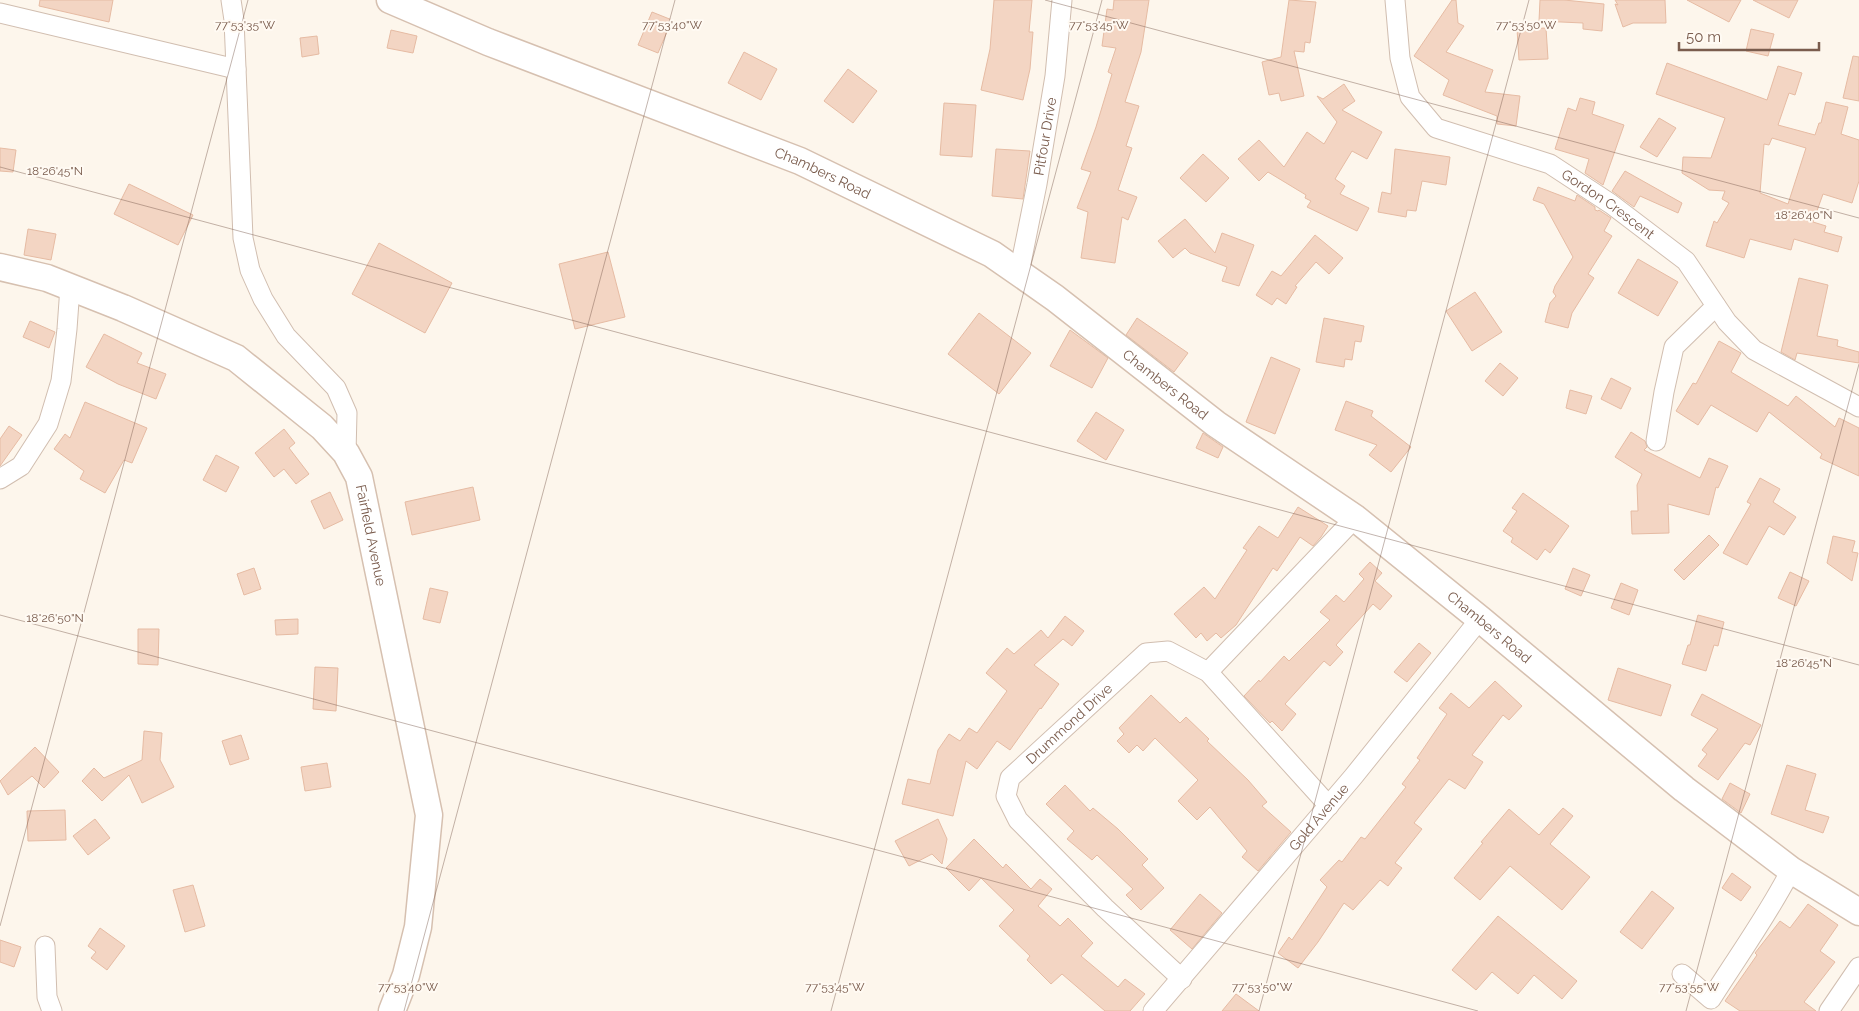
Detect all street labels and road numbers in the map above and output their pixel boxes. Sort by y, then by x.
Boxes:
street label: Pitfour Drive [1031,96,1059,177]
street label: Chambers Road [772,144,873,202]
street label: Gordon Crescent [1559,166,1658,242]
street label: Chambers Road [1120,346,1211,423]
street label: Fairfield Avenue [353,483,389,587]
street label: Chambers Road [1444,588,1535,666]
street label: Drummond Drive [1023,680,1115,767]
street label: Gold Avenue [1286,780,1352,854]

